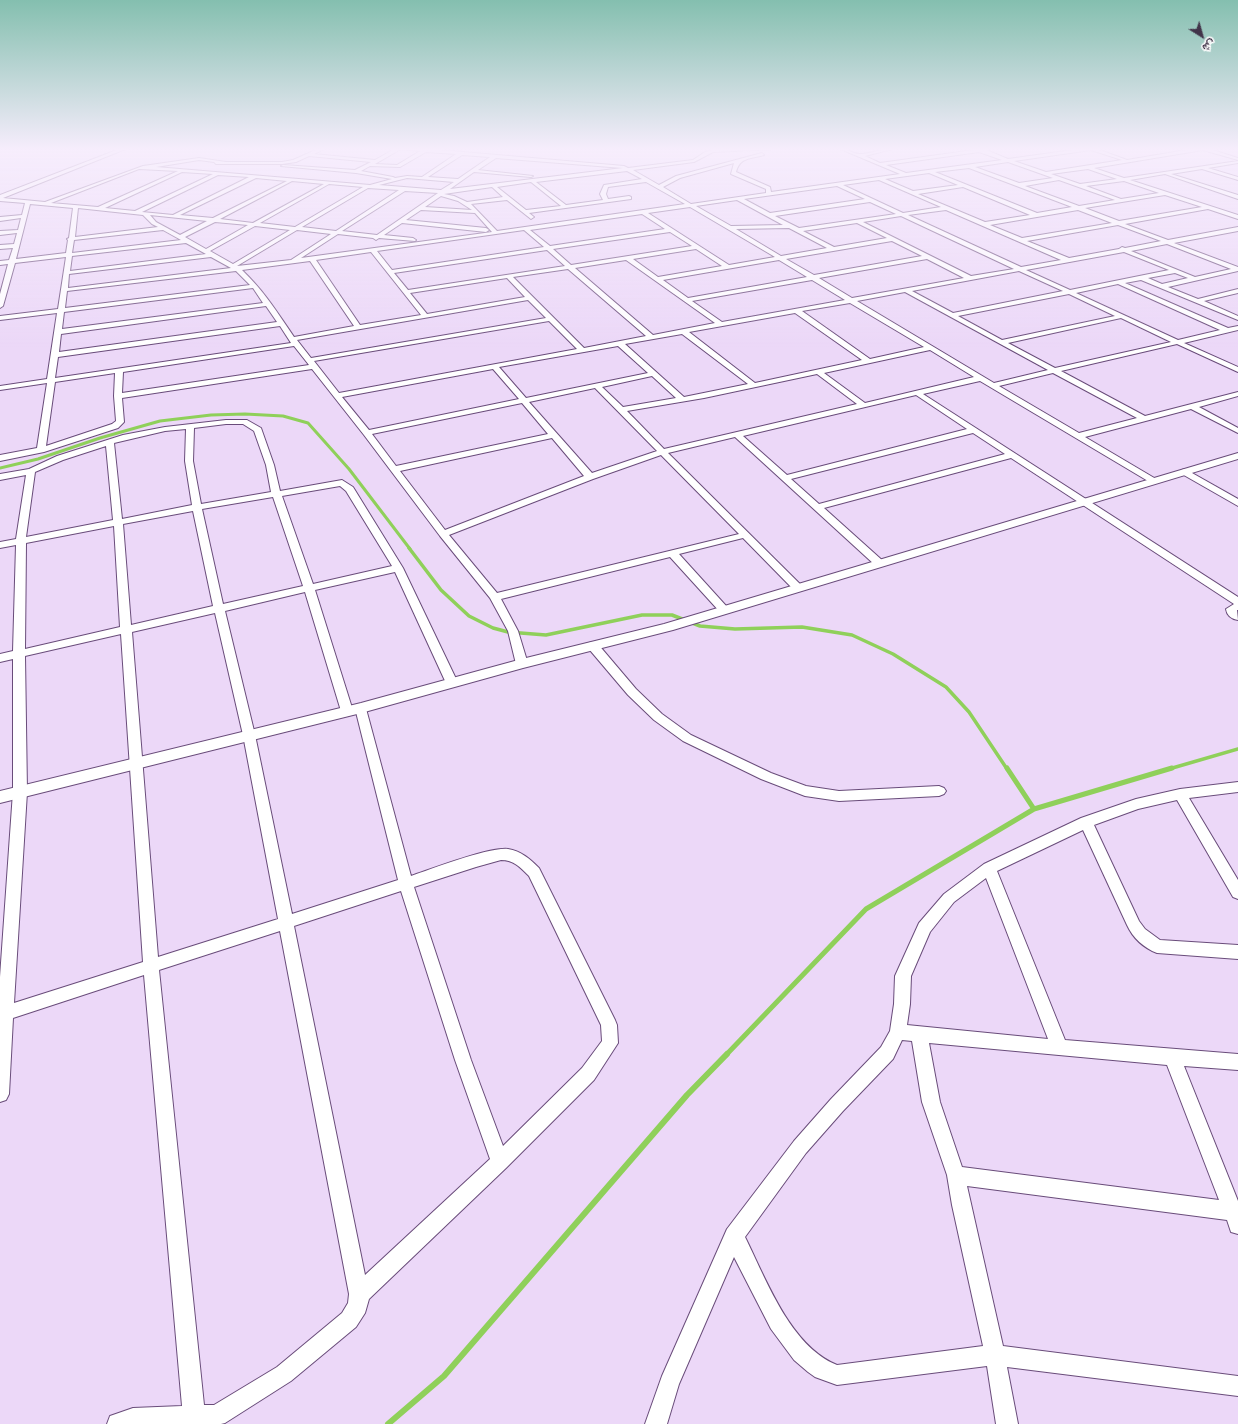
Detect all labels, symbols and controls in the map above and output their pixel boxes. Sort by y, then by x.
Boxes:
north arrow [1182,16,1222,56]
text: ش [1200,36,1219,55]

